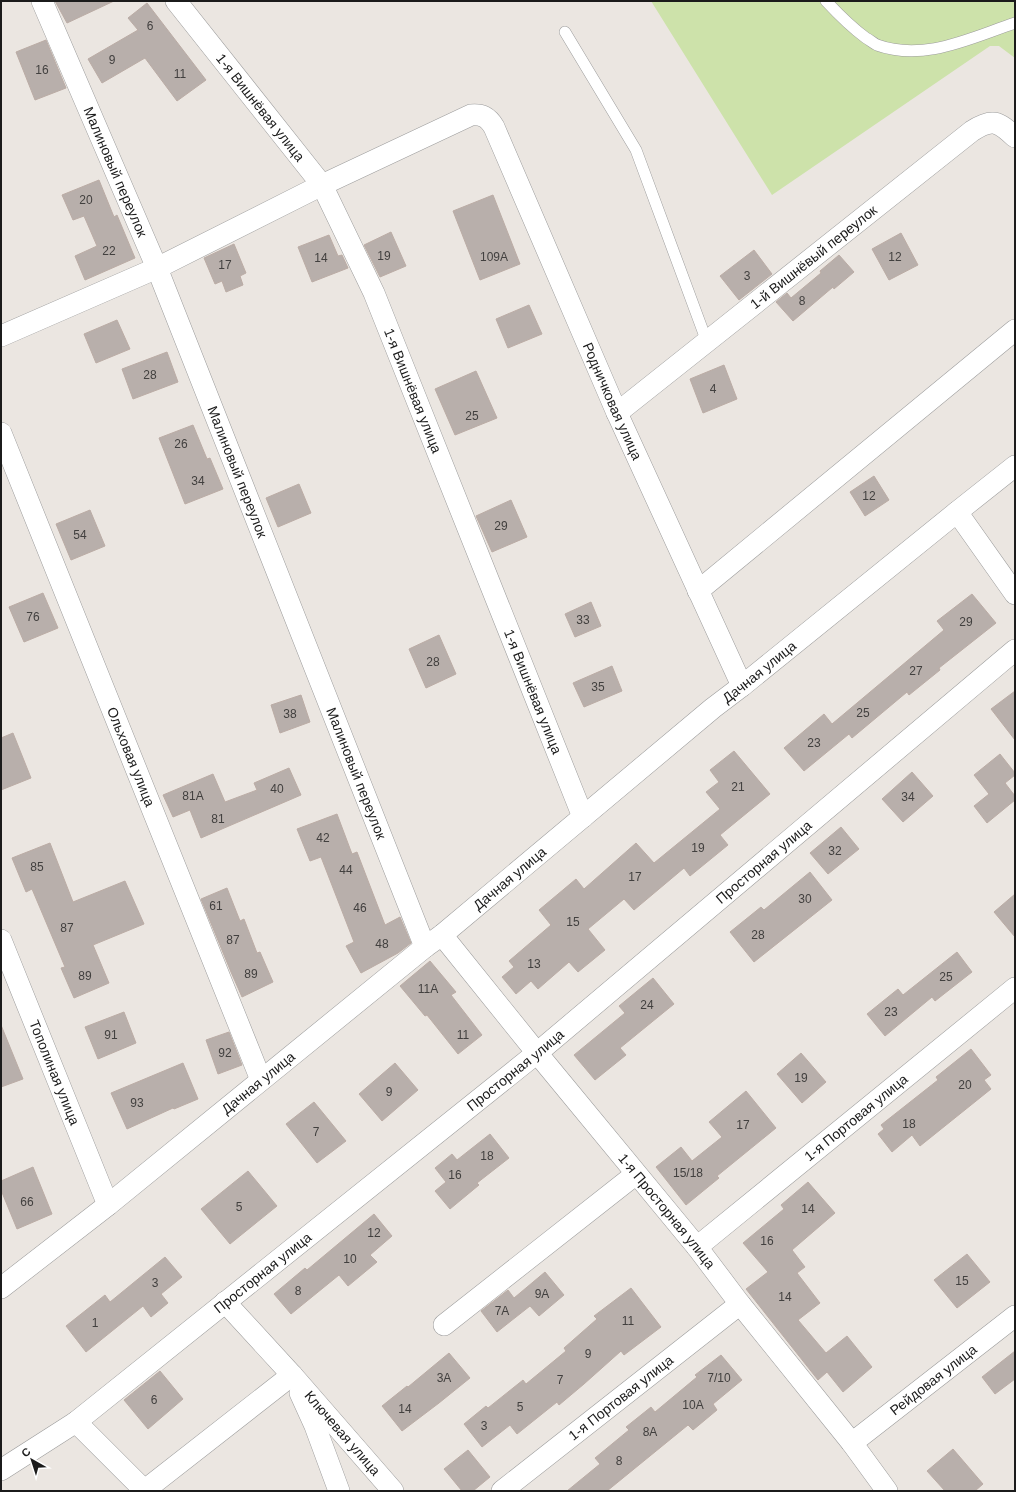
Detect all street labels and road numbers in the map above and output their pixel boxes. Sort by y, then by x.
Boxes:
street label: 1-я Вишнёвая улица [213,50,308,165]
street label: Малиновый переулок [81,104,151,240]
street label: 1-й Вишнёвый переулок [747,201,881,312]
street label: 1-я Вишнёвая улица [381,326,445,456]
street label: Родничковая улица [580,340,645,463]
street label: Малиновый переулок [204,404,271,541]
street label: 1-я Вишнёвая улица [501,627,565,757]
street label: Дачная улица [719,637,799,706]
street label: Ольховая улица [104,705,158,809]
street label: Малиновый переулок [323,705,390,842]
street label: Просторная улица [713,817,815,907]
street label: Дачная улица [470,843,549,913]
street label: Тополиная улица [26,1018,83,1128]
street label: Просторная улица [464,1026,567,1114]
street label: Дачная улица [218,1048,298,1117]
street label: 1-я Портовая улица [801,1071,911,1164]
street label: 1-я Просторная улица [615,1150,719,1272]
street label: Просторная улица [211,1229,315,1316]
street label: Рейдовая улица [887,1341,980,1418]
street label: 1-я Портовая улица [565,1352,676,1444]
street label: Ключевая улица [301,1388,384,1479]

